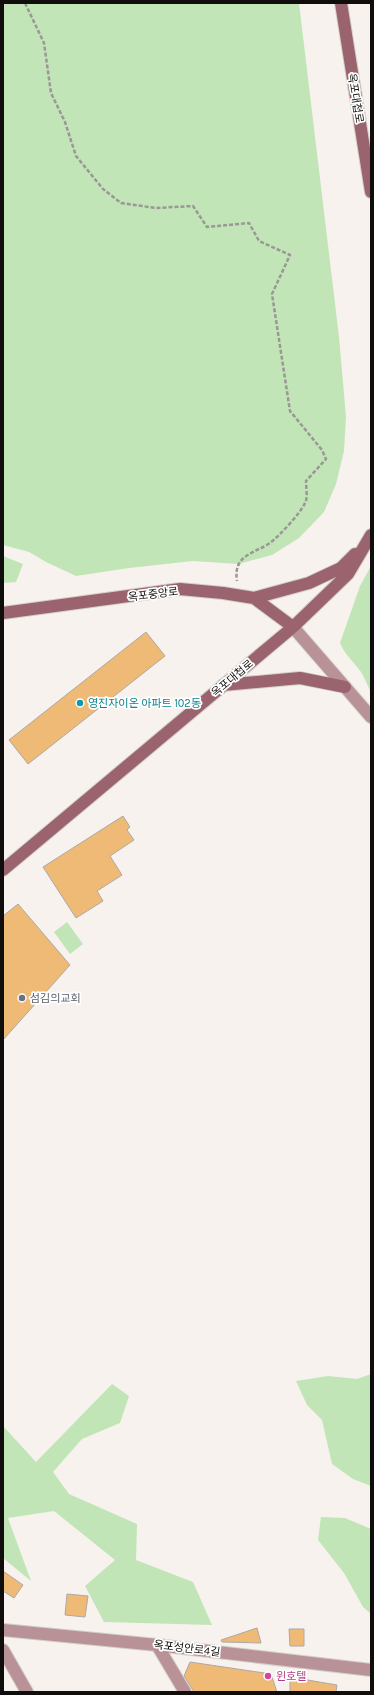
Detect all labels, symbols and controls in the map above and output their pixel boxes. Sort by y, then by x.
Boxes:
street label: 옥포대첩로 [345,72,366,124]
street label: 옥포중앙로 [127,585,179,604]
street label: 옥포대첩로 [209,657,256,700]
place label: 영진자이온 아파트 102동 [88,697,201,710]
marker: 영진자이온 아파트 102동 [75,698,85,708]
place label: 섬김의교회 [30,992,81,1005]
marker: 섬김의교회 [17,993,27,1003]
street label: 옥포성안로4길 [153,1638,221,1659]
place label: 윈호텔 [276,1670,306,1683]
marker: 윈호텔 [263,1671,273,1681]

